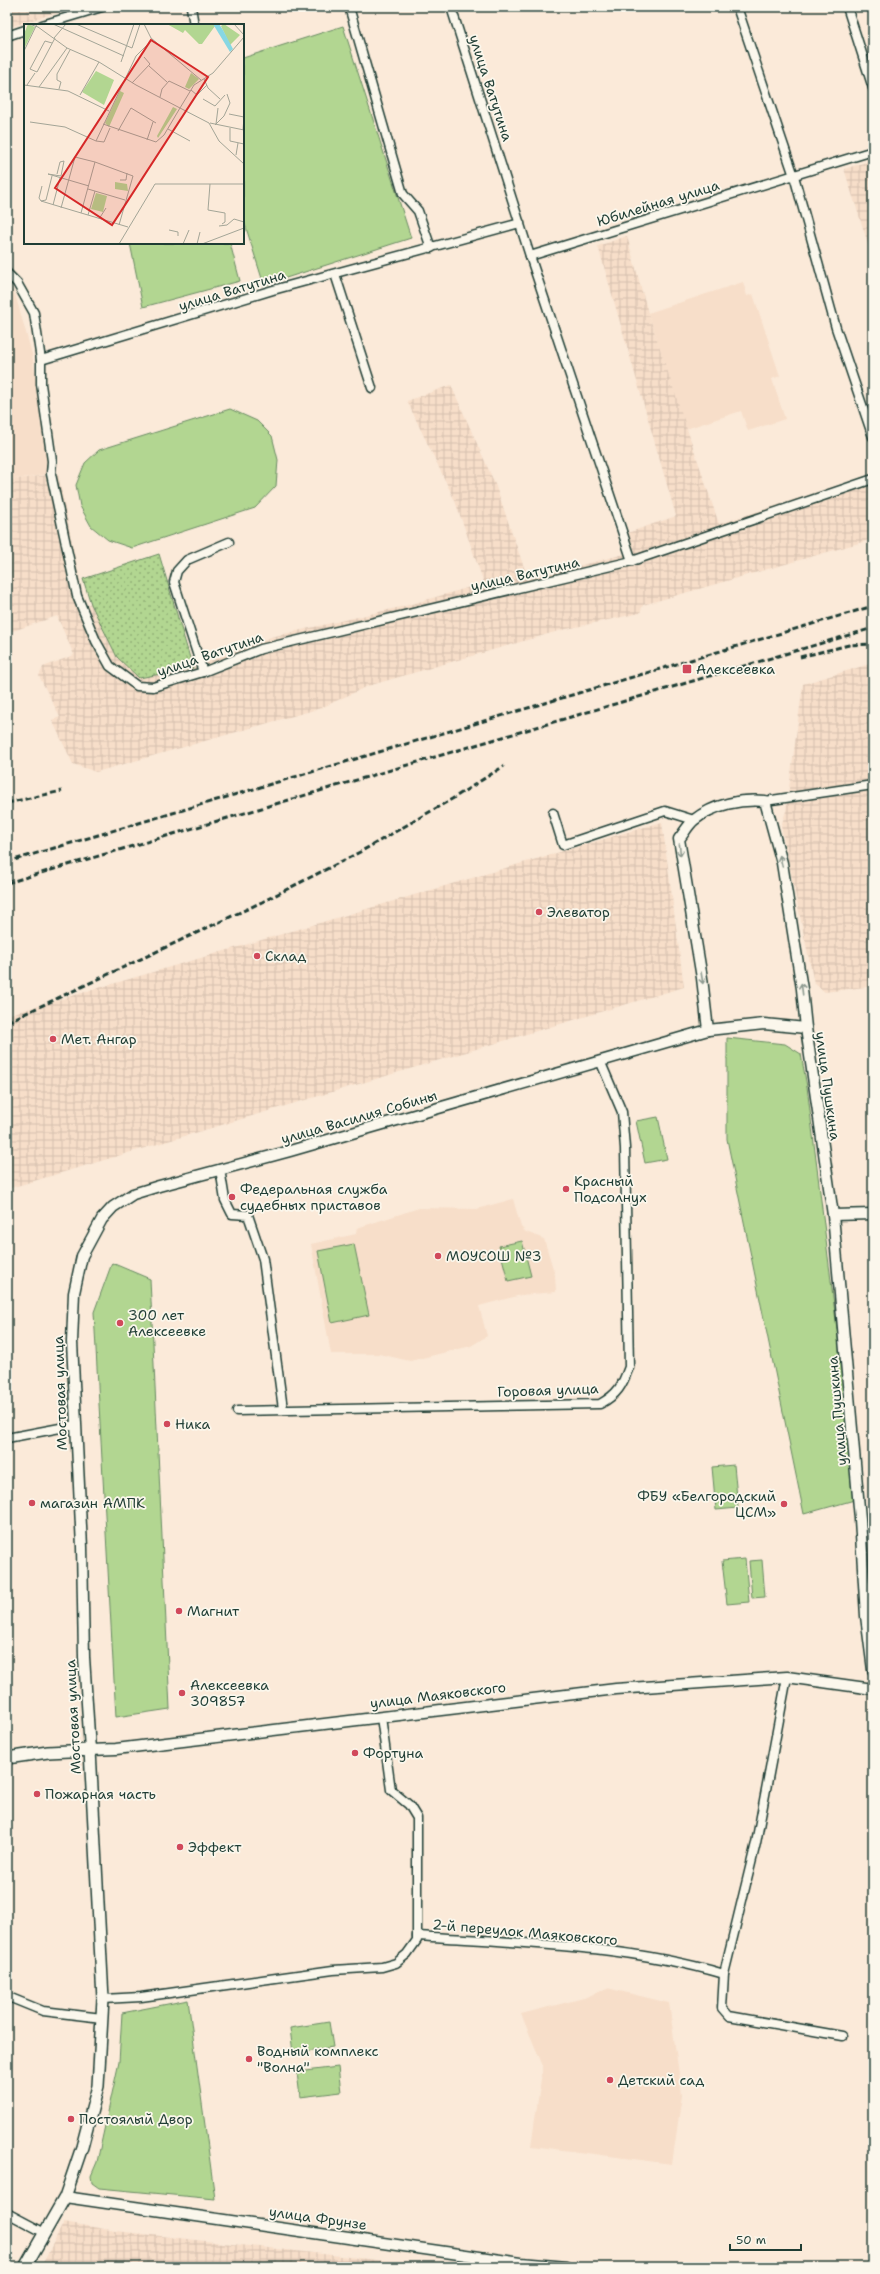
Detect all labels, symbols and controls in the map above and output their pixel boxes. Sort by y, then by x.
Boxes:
inset map [24,24,244,244]
street label: улица Ватутина [465,32,517,144]
street label: Юбилейная улица [595,176,722,230]
street label: улица Ватутина [176,265,288,315]
street label: улица Ватутина [469,553,581,595]
street label: улица Ватутина [155,627,266,681]
place label: Алексеевка [696,660,775,678]
marker: Алексеевка [681,663,693,675]
one-way arrow [676,843,684,856]
one-way arrow [776,855,784,868]
place label: Элеватор [547,903,610,921]
marker: Элеватор [534,907,544,917]
place label: Склад [265,947,307,965]
marker: Склад [252,951,262,961]
one-way arrow [698,971,706,984]
one-way arrow [798,983,806,996]
place label: Мет. Ангар [61,1030,137,1048]
street label: улица Пушкина [811,1030,845,1142]
marker: Мет. Ангар [48,1034,58,1044]
street label: улица Василия Собины [279,1086,439,1148]
place label: Красный Подсолнух [574,1172,647,1206]
place label: Федеральная служба судебных приставов [240,1180,388,1214]
marker: Красный Подсолнух [561,1184,571,1194]
marker: Федеральная служба судебных приставов [227,1192,237,1202]
place label: МОУСОШ №3 [446,1247,542,1265]
marker: МОУСОШ №3 [433,1251,443,1261]
place label: 300 лет Алексеевке [128,1306,206,1340]
marker: 300 лет Алексеевке [115,1318,125,1328]
street label: Мостовая улица [49,1335,71,1451]
street label: улица Пушкина [823,1355,851,1467]
street label: Горовая улица [497,1379,599,1401]
place label: Ника [175,1415,210,1433]
marker: Ника [162,1419,172,1429]
place label: ФБУ «Белгородский ЦСМ» [637,1487,776,1521]
place label: магазин АМПК [40,1494,145,1512]
marker: магазин АМПК [27,1498,37,1508]
marker: ФБУ «Белгородский ЦСМ» [779,1499,789,1509]
place label: Магнит [187,1602,240,1620]
marker: Магнит [174,1606,184,1616]
street label: Мостовая улица [61,1659,85,1775]
place label: Алексеевка 309857 [190,1676,269,1710]
street label: улица Маяковского [369,1678,507,1712]
marker: Алексеевка 309857 [177,1688,187,1698]
place label: Фортуна [363,1744,424,1762]
marker: Фортуна [350,1748,360,1758]
place label: Пожарная часть [45,1785,156,1803]
marker: Пожарная часть [32,1789,42,1799]
place label: Эффект [188,1838,242,1856]
marker: Эффект [175,1842,185,1852]
street label: 2-й переулок Маяковского [432,1915,618,1949]
place label: Водный комплекс "Волна" [257,2042,379,2076]
marker: Водный комплекс "Волна" [244,2054,254,2064]
place label: Детский сад [618,2071,704,2089]
marker: Детский сад [605,2075,615,2085]
place label: Постоялый Двор [79,2110,193,2128]
marker: Постоялый Двор [66,2114,76,2124]
street label: улица Фрунзе [268,2202,368,2234]
scale bar [730,2226,801,2252]
text: 50 m [736,2232,766,2248]

